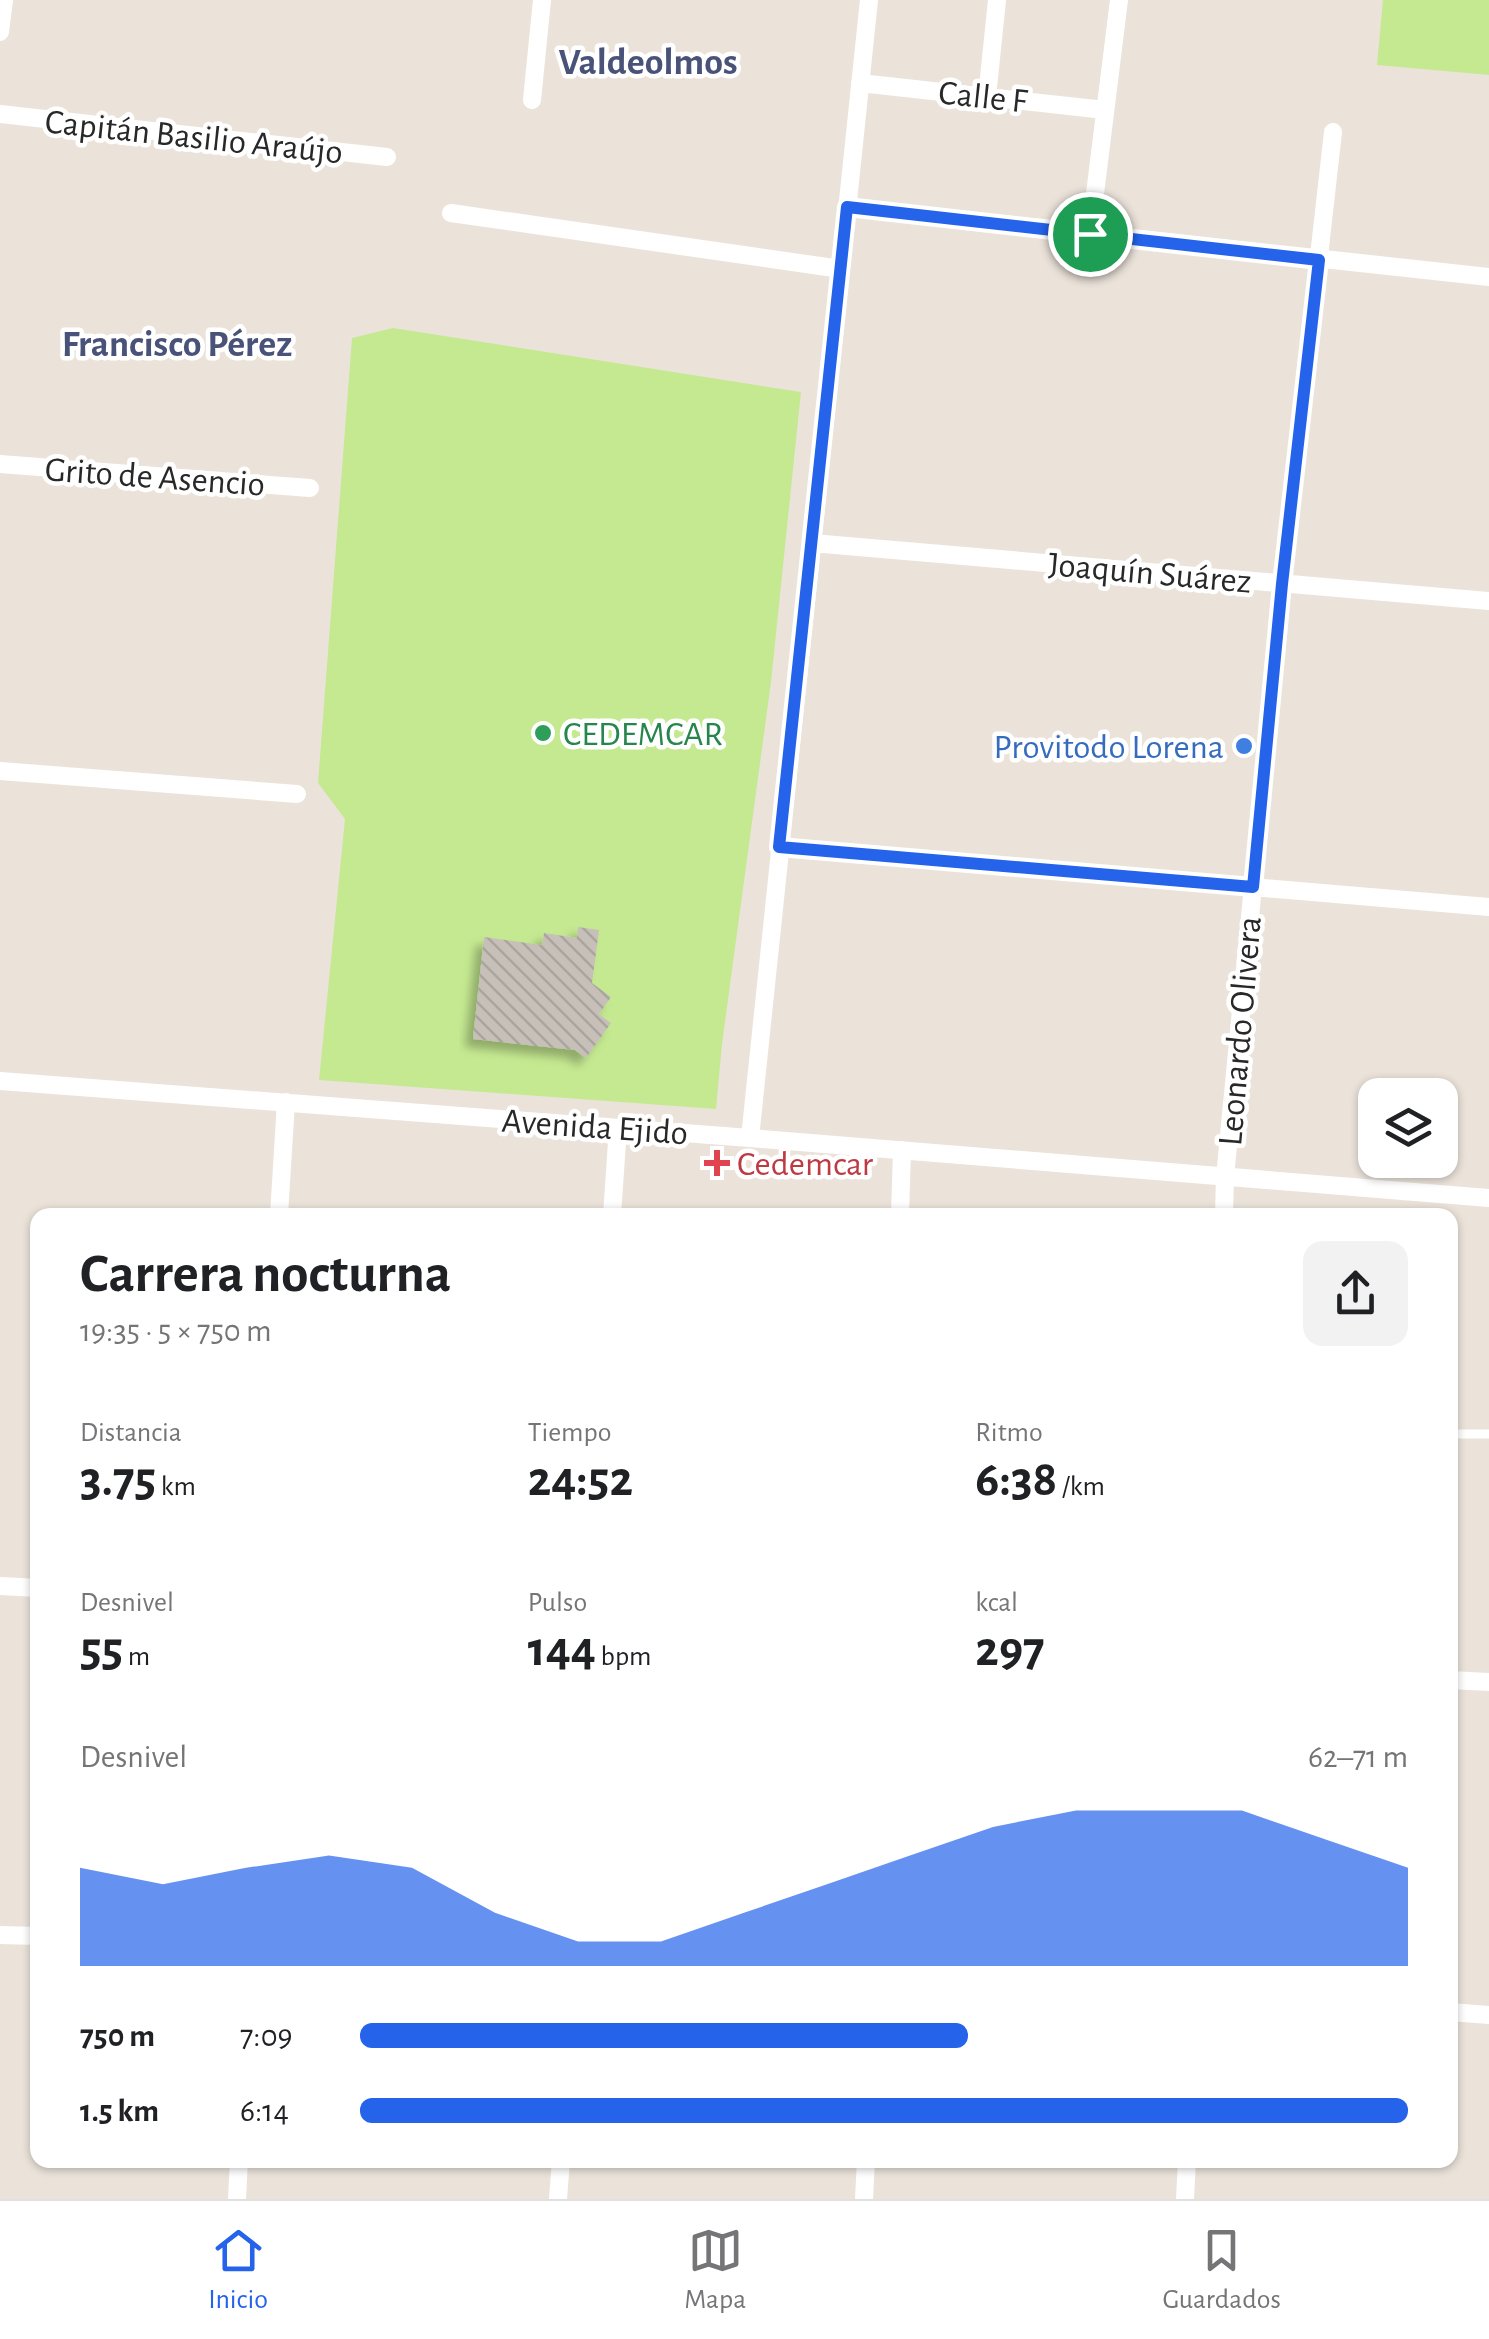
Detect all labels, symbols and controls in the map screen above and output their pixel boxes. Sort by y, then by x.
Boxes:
district label: Valdeolmos [558,44,738,82]
street label: Calle F [937,75,1030,120]
street label: Capitán Basilio Araújo [43,104,344,171]
pin [1048,192,1133,277]
icon: arrive [1063,207,1118,262]
district label: Francisco Pérez [62,326,292,364]
street label: Grito de Asencio [44,452,266,503]
street label: Joaquín Suárez [1047,547,1253,600]
place label: CEDEMCAR [563,717,723,752]
marker: CEDEMCAR [532,722,554,744]
place label: Provitodo Lorena [994,730,1224,765]
marker: Provitodo Lorena [1233,735,1255,757]
street label: Leonardo Olivera [1213,915,1268,1147]
map controls [1358,1078,1458,1178]
button: layers [1358,1078,1458,1178]
street label: Avenida Ejido [501,1104,689,1151]
place label: Cedemcar [737,1147,874,1182]
marker: Cedemcar [706,1152,728,1174]
button: share [1303,1241,1408,1346]
text: Carrera nocturna [80,1247,451,1302]
text: 19:35 · 5 × 750 m [80,1315,272,1347]
text: Distancia [80,1419,182,1447]
text: Tiempo [528,1419,611,1447]
text: Ritmo [975,1419,1043,1447]
text: 3.75 [80,1455,156,1505]
text: 24:52 [528,1455,633,1505]
text: 6:38 [975,1455,1057,1505]
text: km [156,1473,196,1501]
text: /km [1057,1473,1105,1501]
text: Desnivel [80,1589,174,1617]
text: Pulso [528,1589,587,1617]
text: kcal [975,1589,1018,1617]
text: 55 [80,1625,123,1675]
text: 144 [528,1625,596,1675]
text: 297 [975,1625,1045,1675]
text: m [123,1643,150,1671]
text: bpm [596,1643,651,1671]
text: Desnivel [80,1741,187,1773]
text: 62–71 m [1308,1741,1408,1773]
text: 750 m [80,2020,155,2052]
text: 7:09 [240,2020,293,2052]
text: 1.5 km [80,2095,159,2127]
text: 6:14 [240,2095,289,2127]
tab: Inicio [208,2223,268,2317]
tab: Mapa [684,2223,746,2317]
tab: Guardados [1163,2223,1281,2317]

